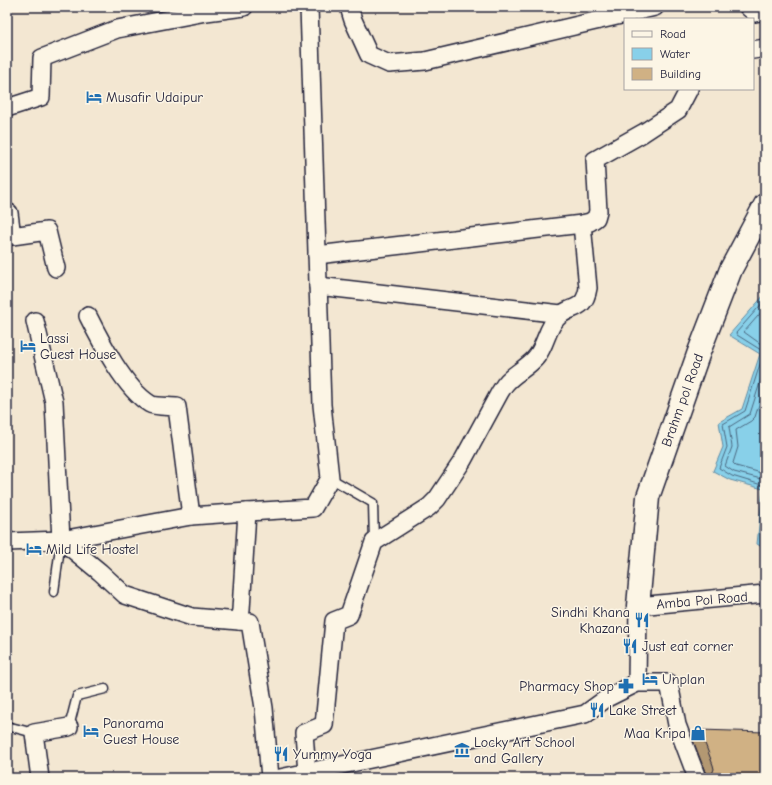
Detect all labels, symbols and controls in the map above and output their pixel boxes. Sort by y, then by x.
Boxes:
legend [624,18,754,90]
text: Road [660,27,686,41]
text: Water [660,47,690,61]
text: Building [660,67,701,81]
hotel icon: Musafir Udaipur [85,88,103,106]
place label: Musafir Udaipur [106,89,203,106]
place label: Lassi Guest House [40,330,116,363]
hotel icon: Lassi Guest House [19,337,37,355]
street label: Brahm pol Road [658,351,707,449]
hotel icon: Mild Life Hostel [25,540,43,558]
place label: Mild Life Hostel [46,541,139,558]
street label: Amba Pol Road [656,588,748,613]
place label: Sindhi Khana Khazana [551,604,630,637]
restaurant icon: Sindhi Khana Khazana [633,611,651,629]
restaurant icon: Just eat corner [621,637,639,655]
place label: Just eat corner [642,638,733,655]
hotel icon: Unplan [641,670,659,688]
place label: Unplan [662,671,705,688]
pharmacy icon: Pharmacy Shop [617,677,635,695]
place label: Pharmacy Shop [519,678,614,695]
restaurant icon: Lake Street [588,701,606,719]
place label: Lake Street [609,702,677,719]
place label: Panorama Guest House [103,715,179,748]
hotel icon: Panorama Guest House [82,722,100,740]
shop icon: Maa Kripa [689,724,707,742]
place label: Maa Kripa [624,725,686,742]
place label: Locky Art School and Gallery [474,734,575,767]
museum icon: Locky Art School and Gallery [453,741,471,759]
restaurant icon: Yummy Yoga [272,745,290,763]
place label: Yummy Yoga [293,746,372,763]

